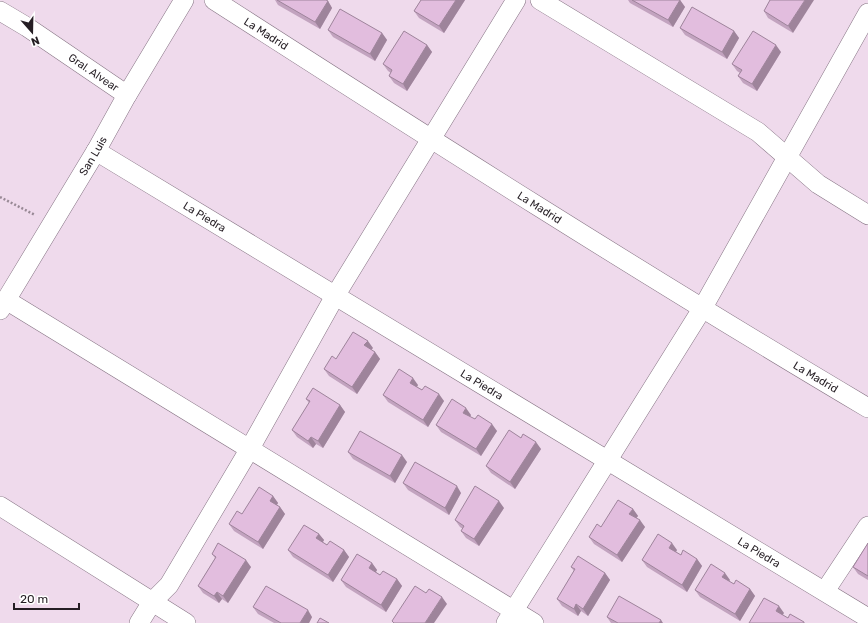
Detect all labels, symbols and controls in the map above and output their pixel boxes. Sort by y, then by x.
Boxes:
north arrow [12,12,52,52]
street label: La Madrid [242,15,291,52]
text: N [29,33,41,48]
street label: Gral. Alvear [66,51,122,94]
street label: San Luis [76,134,110,178]
street label: La Madrid [515,189,564,226]
street label: La Piedra [181,199,228,235]
street label: La Madrid [791,358,840,395]
street label: La Piedra [458,367,506,402]
street label: La Piedra [735,534,783,570]
scale bar [14,585,79,611]
text: 20 m [20,592,48,606]

